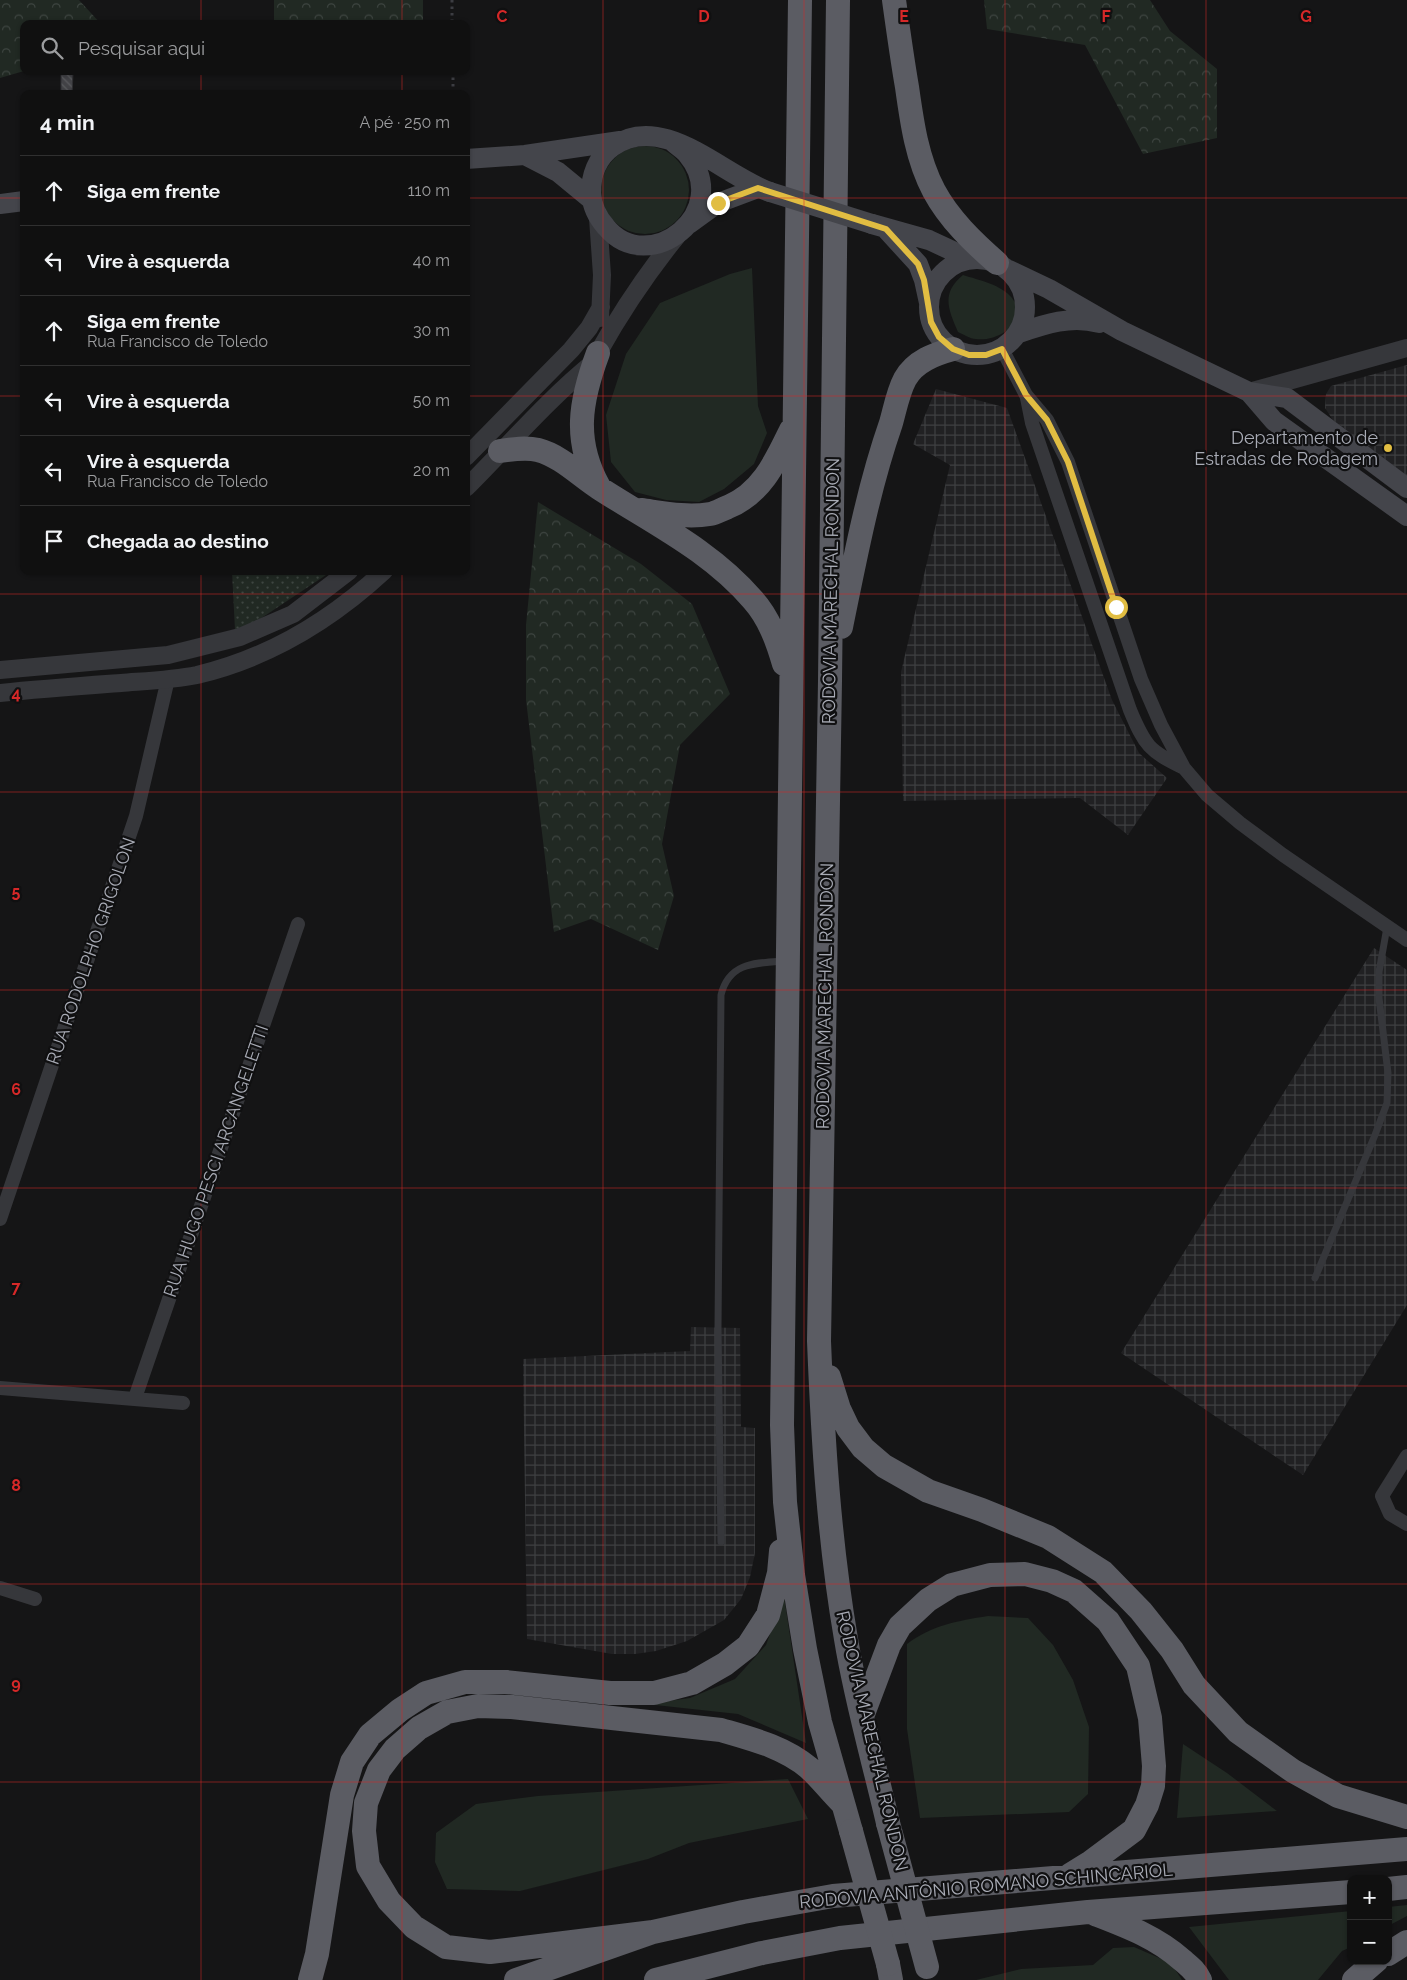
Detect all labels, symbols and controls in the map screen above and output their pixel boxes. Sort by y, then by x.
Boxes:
text: C [497,7,508,26]
text: D [698,7,710,26]
text: E [899,7,909,26]
text: F [1101,7,1111,26]
text: G [1300,7,1312,26]
search box [20,20,470,75]
icon: search [38,34,66,62]
text: Pesquisar aqui [78,37,205,59]
text: 4 min [40,110,95,135]
text: A pé · 250 m [360,113,450,132]
icon: ahead [40,177,68,205]
text: Siga em frente [87,180,220,202]
text: 110 m [408,181,450,200]
route end [707,192,730,215]
icon: left [40,247,68,275]
text: Vire à esquerda [87,250,230,272]
text: 40 m [413,251,450,270]
text: Siga em frente [87,310,220,332]
icon: ahead [40,317,68,345]
text: 30 m [413,321,450,340]
text: Rua Francisco de Toledo [87,332,268,351]
icon: left [40,387,68,415]
text: Vire à esquerda [87,390,230,412]
text: 50 m [413,391,450,410]
place label: Departamento de Estradas de Rodagem [1194,427,1378,469]
marker: Departamento de Estradas de Rodagem [1382,442,1394,454]
text: Vire à esquerda [87,450,230,472]
icon: left [40,457,68,485]
street label: RODOVIA MARECHAL RONDON [818,458,843,724]
text: 20 m [413,461,450,480]
text: Rua Francisco de Toledo [87,472,268,491]
icon: arrive [40,527,68,555]
text: Chegada ao destino [87,530,269,552]
route start [1105,596,1128,619]
text: 4 [11,684,21,703]
street label: RUA RODOLPHO GRIGOLON [42,835,139,1067]
street label: RODOVIA MARECHAL RONDON [812,863,837,1129]
text: 5 [12,882,21,901]
street label: RUA HUGO PESCI ARCANGELETTI [159,1022,272,1300]
text: 6 [11,1080,21,1099]
text: 7 [12,1278,21,1297]
text: 8 [11,1476,21,1495]
street label: RODOVIA MARECHAL RONDON [832,1609,913,1873]
text: 9 [11,1674,21,1693]
street label: RODOVIA ANTÔNIO ROMANO SCHINCARIOL [798,1858,1174,1912]
map controls [1347,1875,1392,1965]
button: + [1347,1875,1392,1920]
button: − [1347,1920,1392,1965]

